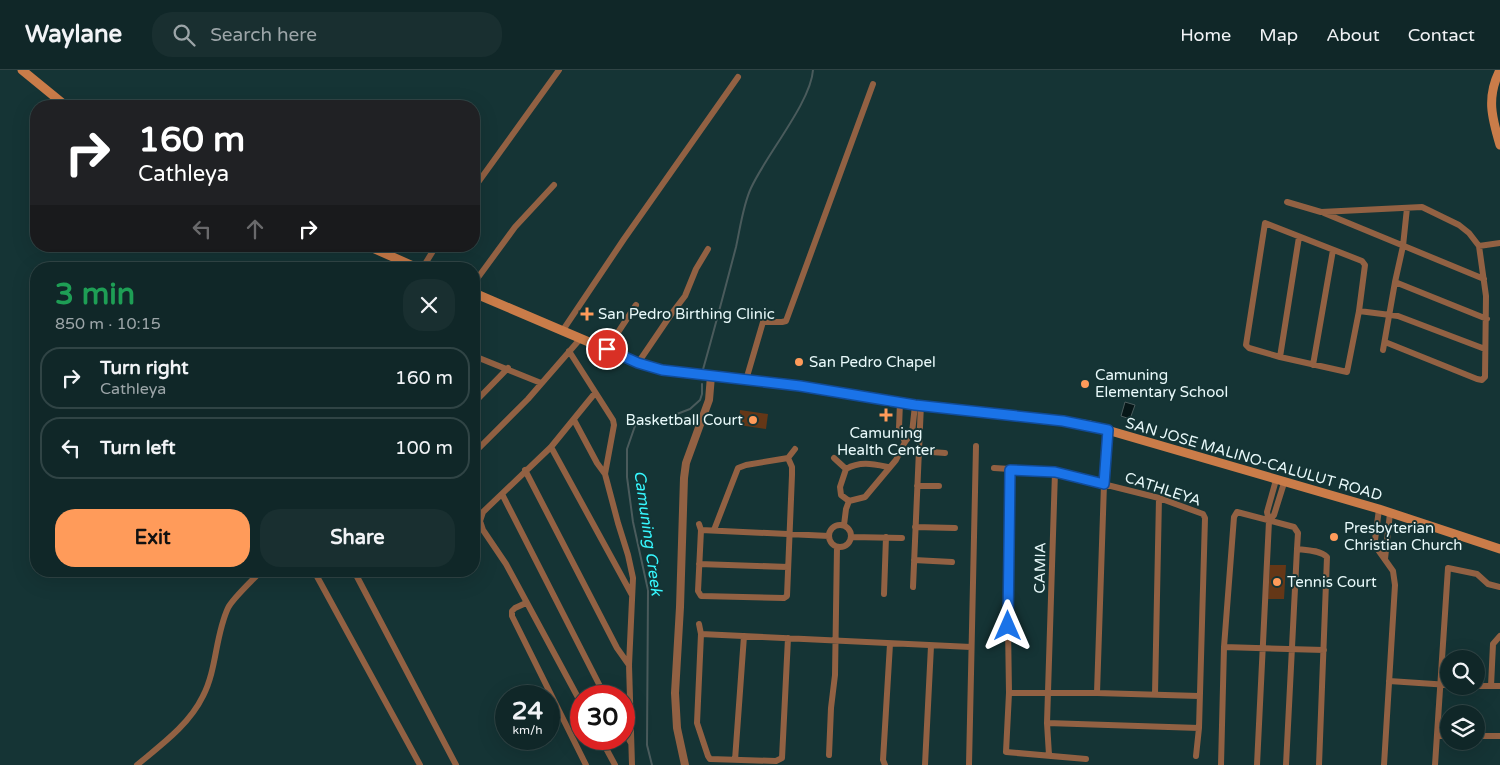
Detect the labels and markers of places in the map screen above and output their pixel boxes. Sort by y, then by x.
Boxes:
place label: San Pedro Birthing Clinic [598,305,775,323]
marker: San Pedro Birthing Clinic [580,307,594,321]
pin [586,328,628,370]
place label: San Pedro Chapel [809,353,936,371]
marker: San Pedro Chapel [793,356,805,368]
place label: Camuning Elementary School [1095,366,1228,401]
marker: Camuning Elementary School [1079,378,1091,390]
marker: Camuning Health Center [879,408,893,422]
place label: Basketball Court [626,411,743,429]
marker: Basketball Court [747,414,759,426]
place label: Camuning Health Center [837,424,935,459]
place label: Presbyterian Christian Church [1344,519,1462,554]
marker: Presbyterian Christian Church [1328,531,1340,543]
place label: Tennis Court [1287,573,1377,591]
marker: Tennis Court [1271,576,1283,588]

